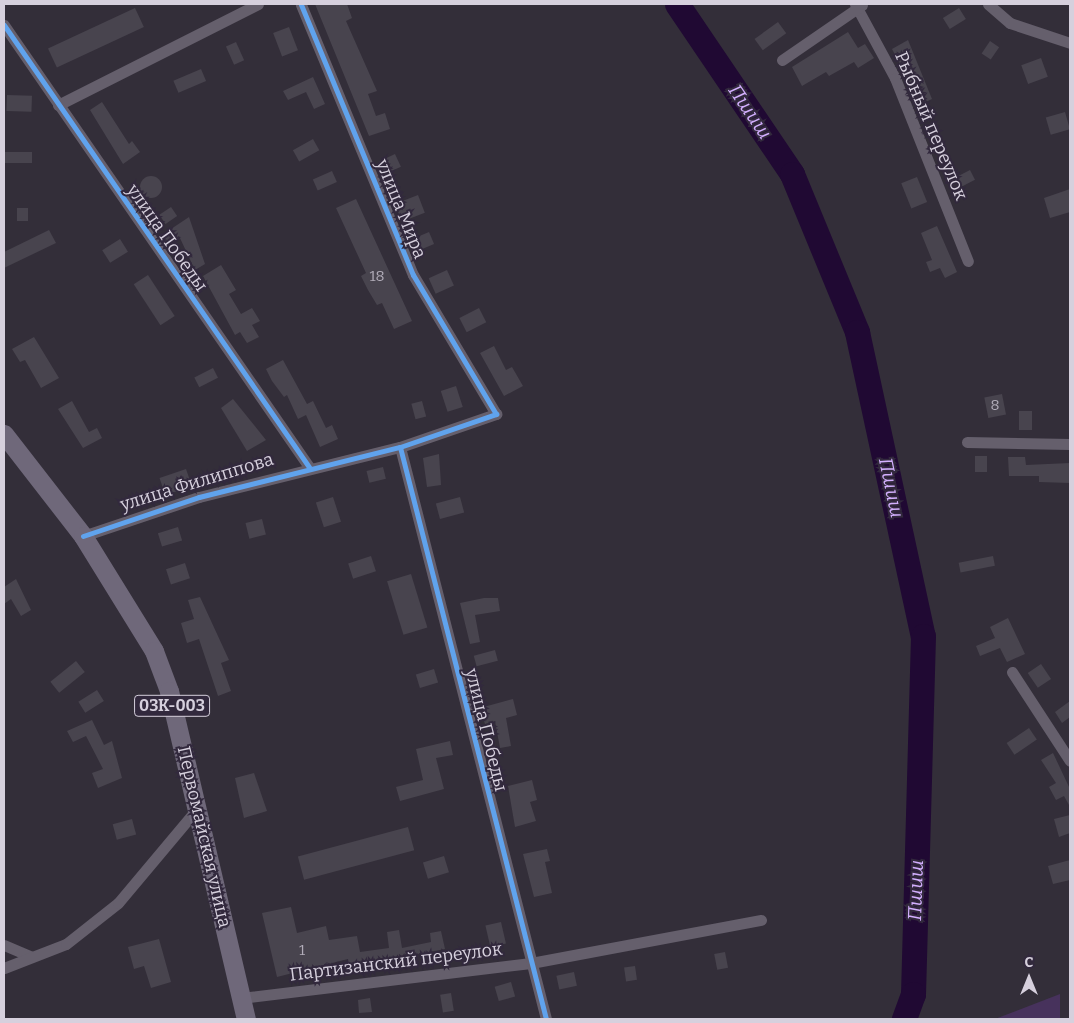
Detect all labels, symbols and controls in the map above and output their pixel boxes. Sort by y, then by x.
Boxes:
street label: Рыбный переулок [890,48,972,204]
water label: Пшиш [723,80,777,144]
street label: улица Мира [371,156,431,262]
street label: улица Победы [122,180,212,296]
house number: 18 [369,268,385,286]
house number: 8 [990,397,1000,415]
street label: улица Филиппова [118,448,276,516]
water label: Пшиш [873,456,909,520]
street label: улица Победы [460,666,512,794]
road number: 03К-003 [133,692,211,719]
street label: Первомайская улица [173,744,235,930]
water label: Пшиш [904,859,928,921]
street label: Партизанский переулок [288,938,504,986]
house number: 1 [299,942,305,960]
north arrow [1004,953,1054,1003]
text: С [1025,954,1033,971]

